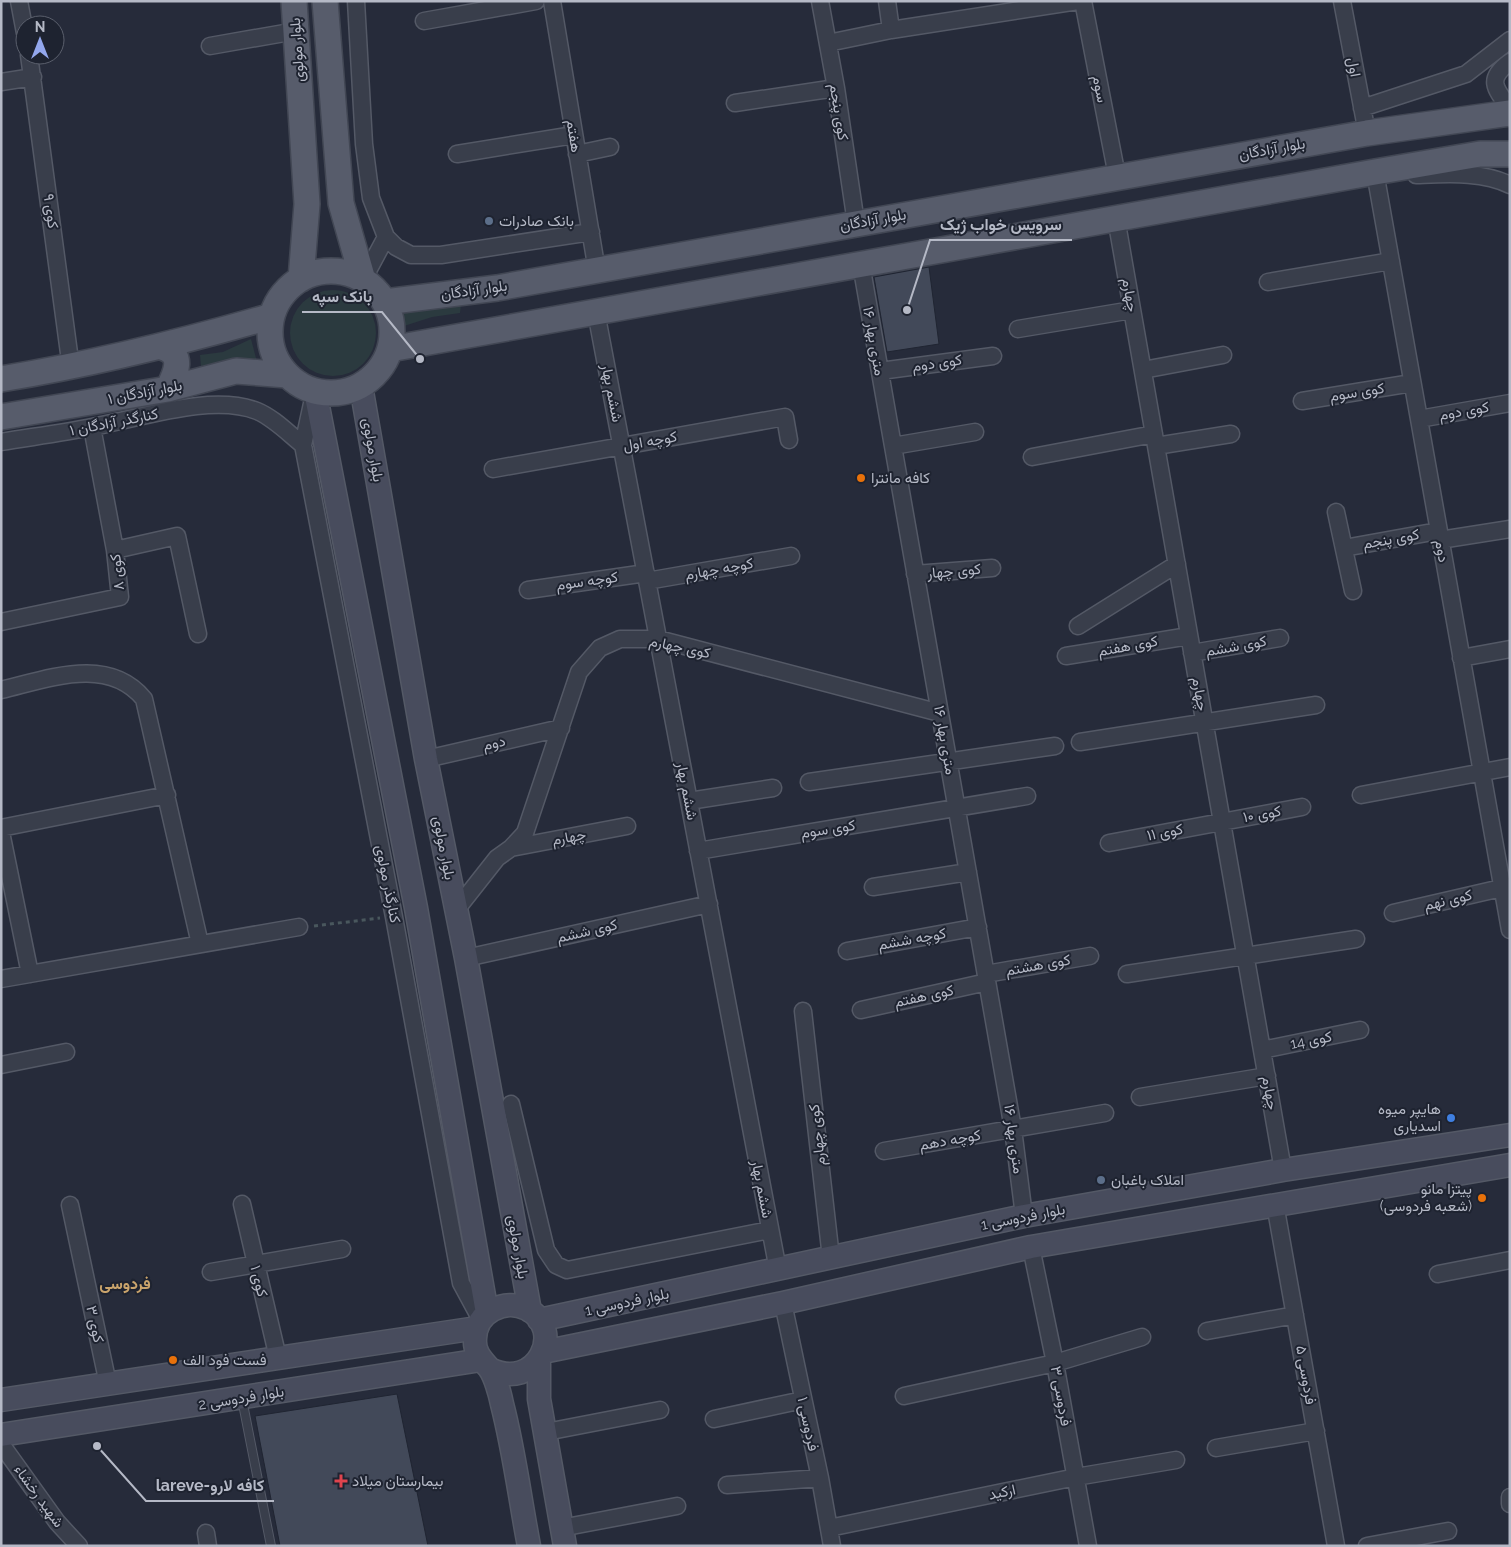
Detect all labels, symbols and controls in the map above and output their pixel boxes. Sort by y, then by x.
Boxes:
north arrow [15,15,65,65]
street label: بلوار مولوی [286,17,309,83]
text: N [35,19,45,35]
street label: اول [1343,56,1365,78]
street label: سوم [1088,74,1111,105]
street label: کوی پنجم [825,82,852,142]
street label: هفتم [562,118,585,154]
street label: بلوار آزادگان [1237,134,1307,164]
street label: کوی ۹ [39,192,62,230]
street label: بلوار آزادگان [838,205,908,235]
callout: سرویس خواب ژیک [930,209,1072,240]
place label: بانک صادرات [499,212,574,230]
marker: بانک صادرات [483,215,495,227]
text: سرویس خواب ژیک [940,215,1062,235]
street label: بلوار آزادگان [440,276,508,304]
street label: چهارم [1117,277,1142,314]
callout: بانک سپه [302,281,382,312]
text: بانک سپه [312,287,372,308]
street label: ۱۶ متری بهار [858,305,889,377]
street label: کوی دوم [911,351,964,376]
street label: ششم بهار [596,361,626,424]
street label: بلوار آزادگان ۱ [106,376,184,408]
street label: کوی سوم [1328,379,1386,406]
street label: کوی دوم [1438,398,1491,425]
street label: کنارگذر آزادگان ۱ [68,405,160,439]
street label: بلوار مولوی [358,417,387,484]
street label: کوچه اول [621,427,679,456]
place label: کافه مانترا [871,469,930,487]
marker: کافه مانترا [855,472,867,484]
street label: کوی پنجم [1361,525,1421,554]
street label: دوم [1430,538,1453,564]
street label: کوی ۸ [106,552,129,591]
street label: کوچه چهارم [683,554,755,585]
street label: کوی چهار [925,560,982,583]
street label: کوچه سوم [555,568,620,595]
street label: کوی چهارم [648,632,713,663]
street label: کوی هفتم [1097,632,1160,661]
street label: کوی ششم [1204,632,1268,661]
street label: چهارم [1187,676,1212,713]
street label: ۱۶ متری بهار [929,704,960,776]
street label: دوم [481,732,507,755]
street label: ششم بهار [671,759,701,822]
street label: کوی ۱۰ [1242,802,1283,827]
street label: بلوار مولوی [428,815,459,882]
street label: کوی سوم [799,816,857,843]
street label: کوی ۱۱ [1145,820,1185,845]
street label: چهارم [551,825,588,850]
street label: کنارگذر مولوی [371,843,404,925]
street label: کوی نهم [1422,886,1474,915]
street label: کوی ششم [555,915,620,948]
street label: کوچه ششم [876,924,948,955]
street label: کوی هشتم [1004,950,1072,981]
street label: کوی هفتم [893,981,956,1012]
street label: کوی 14 [1288,1027,1334,1054]
street label: چهارم [1257,1075,1282,1112]
place label: هایپر میوه اسدیاری [1378,1100,1441,1136]
street label: کوی چهارم [805,1103,830,1167]
street label: ۱۶ متری بهار [999,1103,1028,1175]
marker: هایپر میوه اسدیاری [1445,1112,1457,1124]
street label: کوچه دهم [918,1126,983,1155]
street label: ششم بهار [746,1157,776,1220]
place label: املاک باغبان [1111,1171,1184,1189]
marker: املاک باغبان [1095,1174,1107,1186]
place label: پیتزا مانو (شعبه فردوسی) [1380,1180,1472,1216]
marker: پیتزا مانو (شعبه فردوسی) [1476,1192,1488,1204]
street label: بلوار فردوسی 1 [979,1200,1067,1235]
street label: بلوار مولوی [503,1214,532,1281]
street label: کوی ۱ [245,1263,272,1299]
district label: فردوسی [99,1274,151,1294]
street label: بلوار فردوسی 1 [583,1284,671,1321]
street label: کوی ۳ [81,1304,108,1345]
street label: فردوسی ۵ [1291,1344,1320,1406]
place label: فست فود الف [183,1351,267,1369]
marker: فست فود الف [167,1354,179,1366]
street label: فردوسی ۳ [1046,1365,1075,1428]
street label: بلوار فردوسی 2 [197,1382,285,1415]
street label: فردوسی ۱ [792,1395,823,1453]
street label: شهید رخشاء [10,1461,68,1531]
callout: lareve-کافه لارو [146,1470,274,1501]
place label: بیمارستان میلاد [352,1472,443,1490]
marker: بیمارستان میلاد [334,1474,348,1488]
text: lareve-کافه لارو [156,1476,264,1496]
street label: ارکید [987,1480,1017,1504]

